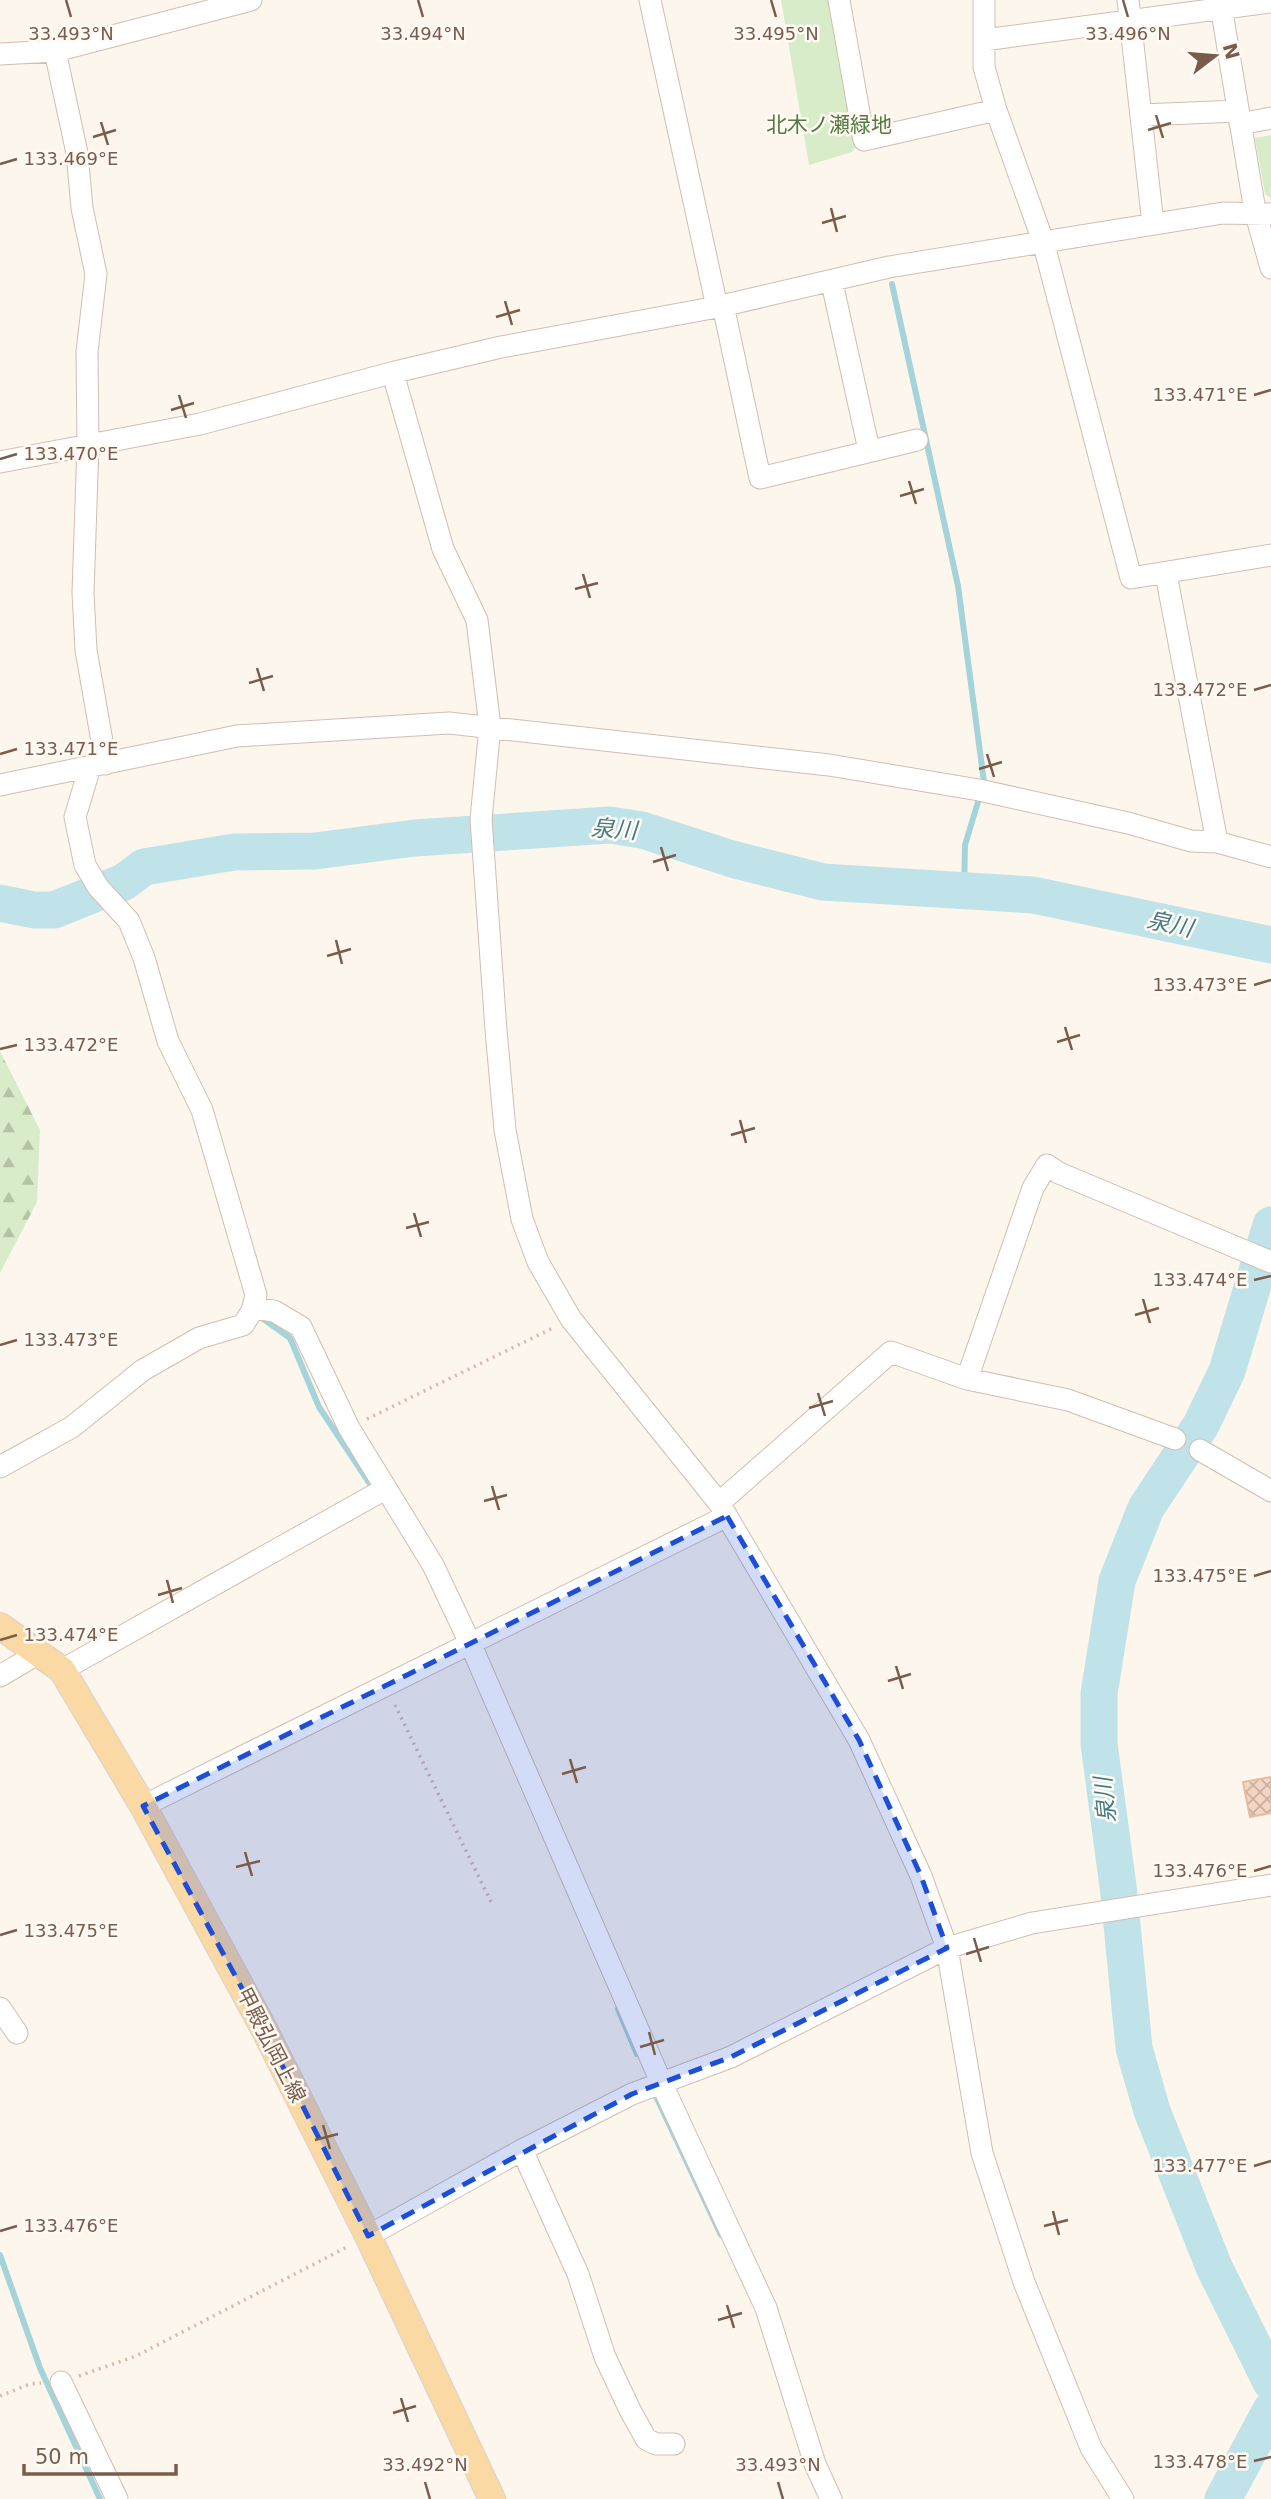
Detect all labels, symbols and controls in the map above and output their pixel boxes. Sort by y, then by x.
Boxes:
north arrow [1180,21,1250,91]
text: 33.493°N [28,23,114,44]
text: 33.494°N [380,23,466,44]
text: 33.495°N [733,23,819,44]
text: 33.496°N [1085,23,1171,44]
text: N [1219,41,1244,62]
park label: 北木ノ瀬緑地 [766,113,892,137]
text: 133.469°E [24,148,118,169]
text: 133.471°E [1153,384,1247,405]
text: 133.470°E [24,443,118,464]
text: 133.472°E [1153,679,1247,700]
text: 133.471°E [24,738,118,759]
water label: 泉川 [590,814,641,844]
water label: 泉川 [1145,907,1198,942]
text: 133.473°E [1153,974,1247,995]
text: 133.472°E [24,1034,118,1055]
text: 133.474°E [1153,1269,1247,1290]
text: 133.473°E [24,1329,118,1350]
text: 133.475°E [1153,1565,1247,1586]
text: 133.474°E [24,1624,118,1645]
water label: 泉川 [1089,1773,1120,1824]
text: 133.476°E [1153,1860,1247,1881]
text: 133.475°E [24,1920,118,1941]
street label: 甲殿弘岡上線 [232,1983,310,2107]
text: 133.477°E [1153,2155,1247,2176]
text: 133.476°E [24,2215,118,2236]
scale bar [24,2432,177,2476]
text: 50 m [35,2445,89,2469]
text: 133.478°E [1153,2451,1247,2472]
text: 33.492°N [382,2454,468,2475]
text: 33.493°N [735,2454,821,2475]

